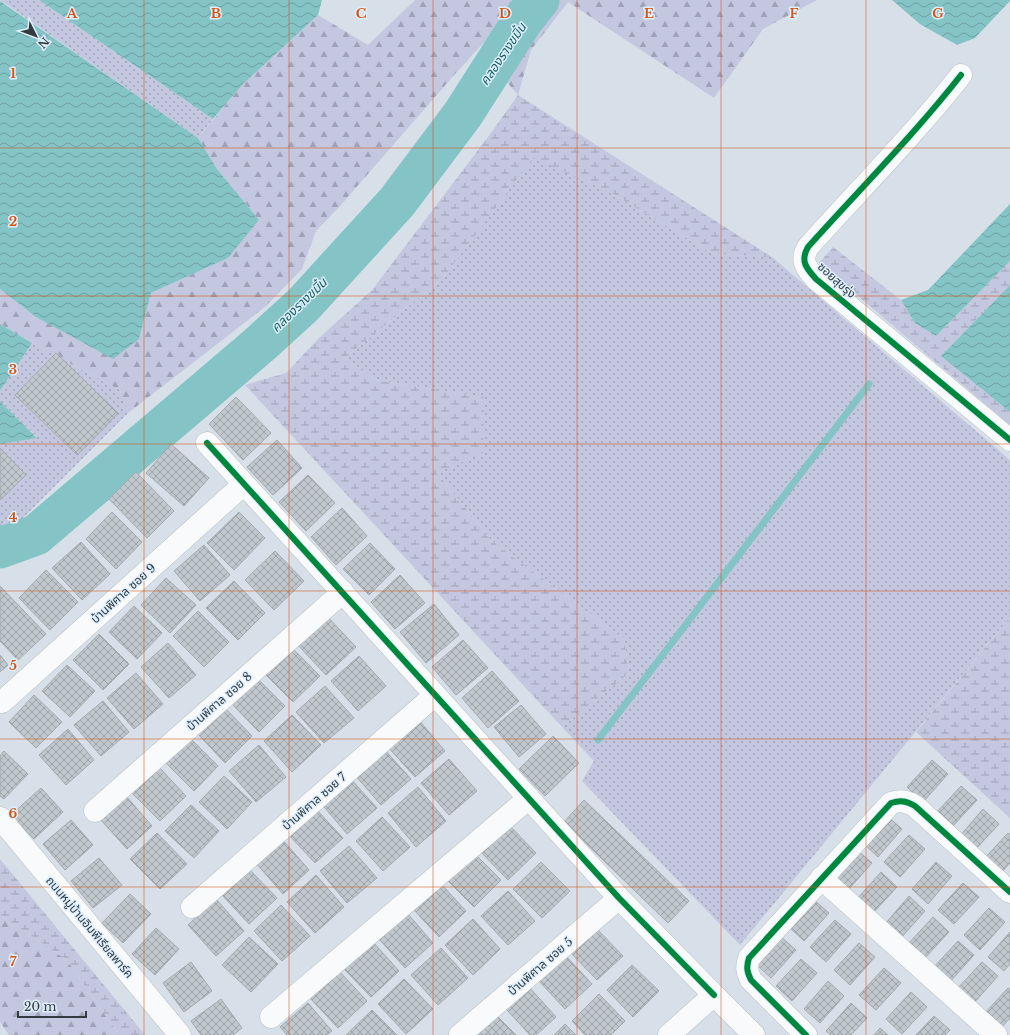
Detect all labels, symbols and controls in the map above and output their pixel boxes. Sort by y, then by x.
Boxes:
text: A [66,5,78,22]
text: B [211,5,221,22]
text: C [356,5,367,22]
text: D [499,5,511,22]
text: E [644,5,654,22]
text: F [790,5,799,22]
text: G [932,5,944,22]
north arrow [16,16,56,56]
water label: คลองรางขมิ้น [476,19,531,88]
text: N [34,34,52,52]
text: 1 [10,65,16,82]
text: 2 [9,213,17,230]
street label: ซอยสุขรุ่ง [815,259,859,301]
water label: คลองรางขมิ้น [267,273,331,336]
text: 3 [9,361,17,378]
text: 4 [9,509,18,526]
street label: บ้านพิศาล ซอย 9 [87,560,159,626]
text: 5 [9,657,17,674]
street label: บ้านพิศาล ซอย 8 [183,668,255,734]
street label: บ้านพิศาล ซอย 7 [279,768,350,833]
text: 6 [9,805,18,822]
street label: ถนนหมู่บ้านอิมพีเรียลพาร์ค [43,873,137,981]
street label: บ้านพิศาล ซอย 5 [504,933,576,998]
text: 7 [10,953,17,970]
scale bar [18,993,86,1019]
text: 20 m [24,999,56,1014]

